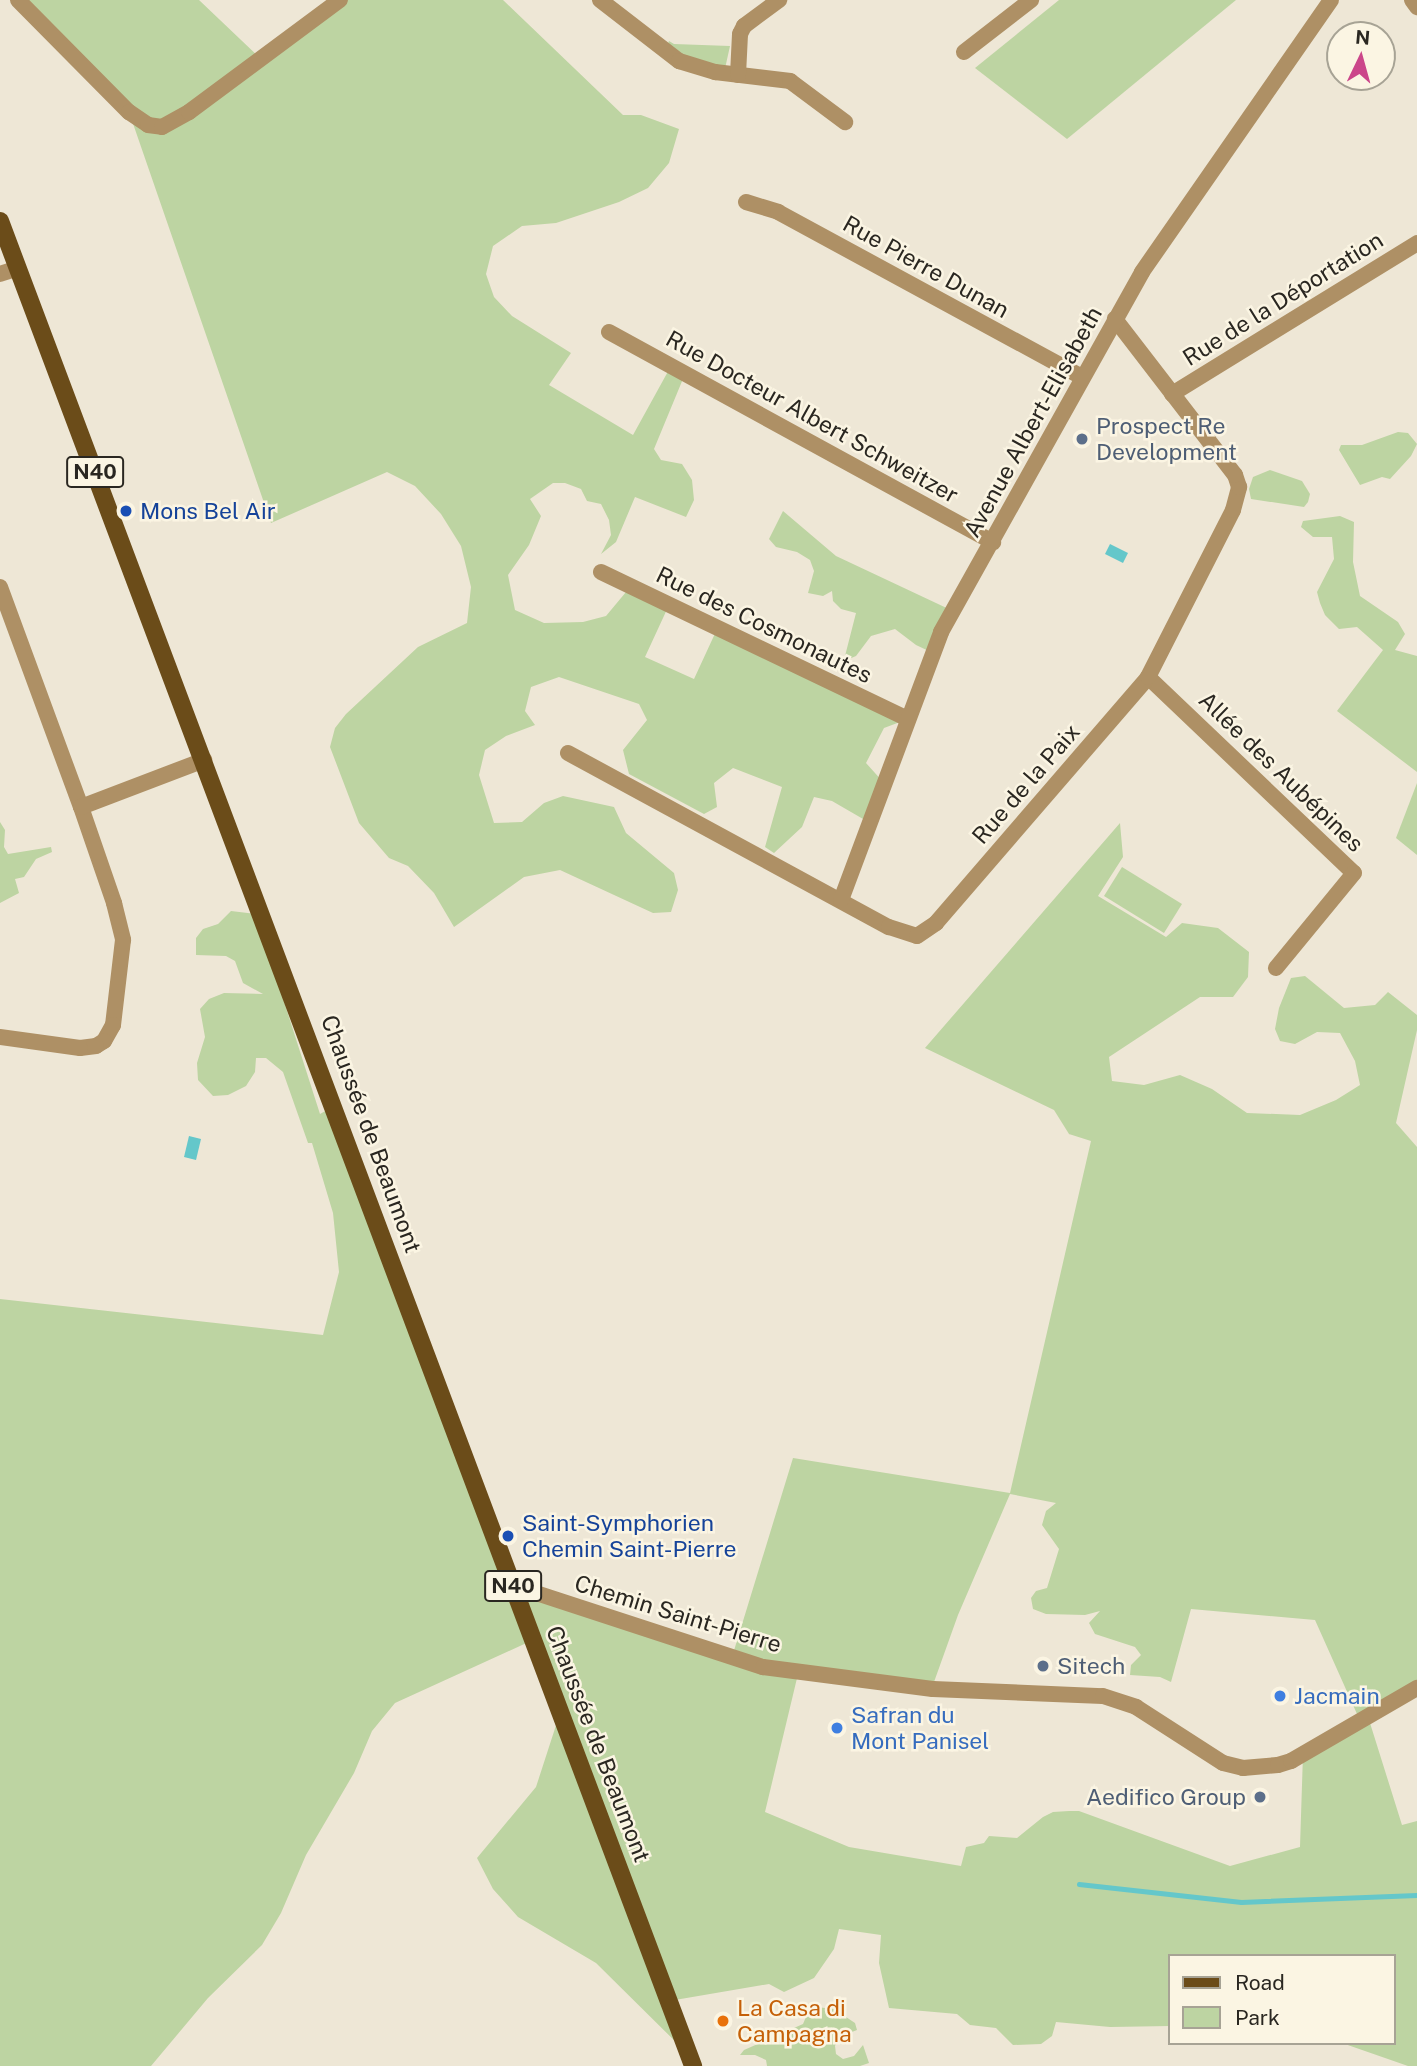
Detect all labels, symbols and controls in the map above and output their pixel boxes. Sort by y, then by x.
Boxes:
north arrow [1326,21,1396,91]
text: N [1354,25,1371,49]
street label: Rue Pierre Dunan [838,210,1014,324]
street label: Rue de la Déportation [1178,226,1388,372]
street label: Avenue Albert-Elisabeth [958,302,1108,542]
street label: Rue Docteur Albert Schweitzer [661,325,963,509]
place label: Prospect Re Development [1096,412,1237,466]
marker: Prospect Re Development [1074,431,1090,447]
road number: N40 [65,454,125,490]
place label: Mons Bel Air [140,497,276,525]
marker: Mons Bel Air [118,503,134,519]
street label: Rue des Cosmonautes [651,561,877,689]
street label: Allée des Aubépines [1193,686,1369,858]
street label: Rue de la Paix [966,718,1086,850]
street label: Chaussée de Beaumont [315,1011,427,1257]
place label: Saint-Symphorien Chemin Saint-Pierre [522,1509,737,1563]
marker: Saint-Symphorien Chemin Saint-Pierre [500,1528,516,1544]
road number: N40 [483,1568,543,1604]
street label: Chemin Saint-Pierre [571,1569,785,1659]
street label: Chaussée de Beaumont [540,1622,656,1866]
place label: Sitech [1057,1652,1125,1680]
marker: Sitech [1035,1658,1051,1674]
place label: Jacmain [1294,1682,1380,1710]
marker: Jacmain [1272,1688,1288,1704]
place label: Safran du Mont Panisel [851,1701,989,1755]
marker: Safran du Mont Panisel [829,1720,845,1736]
place label: Aedifico Group [1086,1783,1246,1811]
marker: Aedifico Group [1252,1789,1268,1805]
legend [1168,1954,1396,2045]
text: Road [1235,1970,1285,1995]
place label: La Casa di Campagna [737,1994,852,2048]
text: Park [1235,2005,1280,2030]
marker: La Casa di Campagna [715,2013,731,2029]

